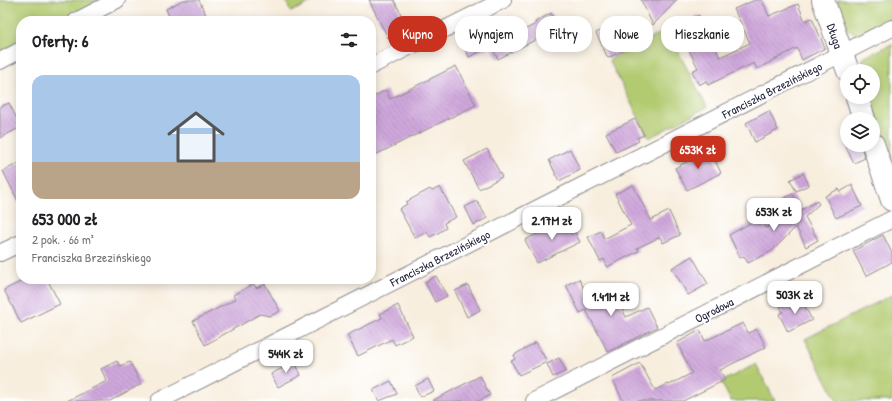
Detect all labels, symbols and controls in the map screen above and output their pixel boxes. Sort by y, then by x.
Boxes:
chip: Kupno [388,16,447,52]
chip: Wynajem [455,16,528,52]
chip: Filtry [536,16,592,52]
chip: Nowe [600,16,653,52]
chip: Mieszkanie [661,16,744,52]
street label: Długa [823,21,847,51]
text: Oferty: 6 [32,29,89,52]
icon: filters [338,29,360,51]
street label: Franciszka Brzezińskiego [718,57,825,123]
map controls [840,64,880,152]
button: locate [840,64,880,104]
icon: home [160,101,232,173]
button: layers [840,112,880,152]
pin: 653K zł [661,136,735,170]
text: 653K zł [680,140,716,158]
pin: 653K zł [737,198,811,232]
text: 653K zł [756,202,792,220]
text: 653 000 zł [32,207,98,230]
pin: 2.17M zł [511,207,593,241]
text: 2.17M zł [531,211,573,229]
street label: Franciszka Brzezińskiego [386,225,493,291]
text: 2 pok. · 66 m² [32,230,94,248]
text: Franciszka Brzezińskiego [32,248,151,266]
pin: 503K zł [758,281,832,315]
pin: 1.41M zł [570,283,652,317]
text: 503K zł [776,285,814,303]
text: 1.41M zł [592,287,630,305]
street label: Ogrodowa [692,293,736,327]
pin: 544K zł [249,340,323,374]
text: 544K zł [268,344,304,362]

